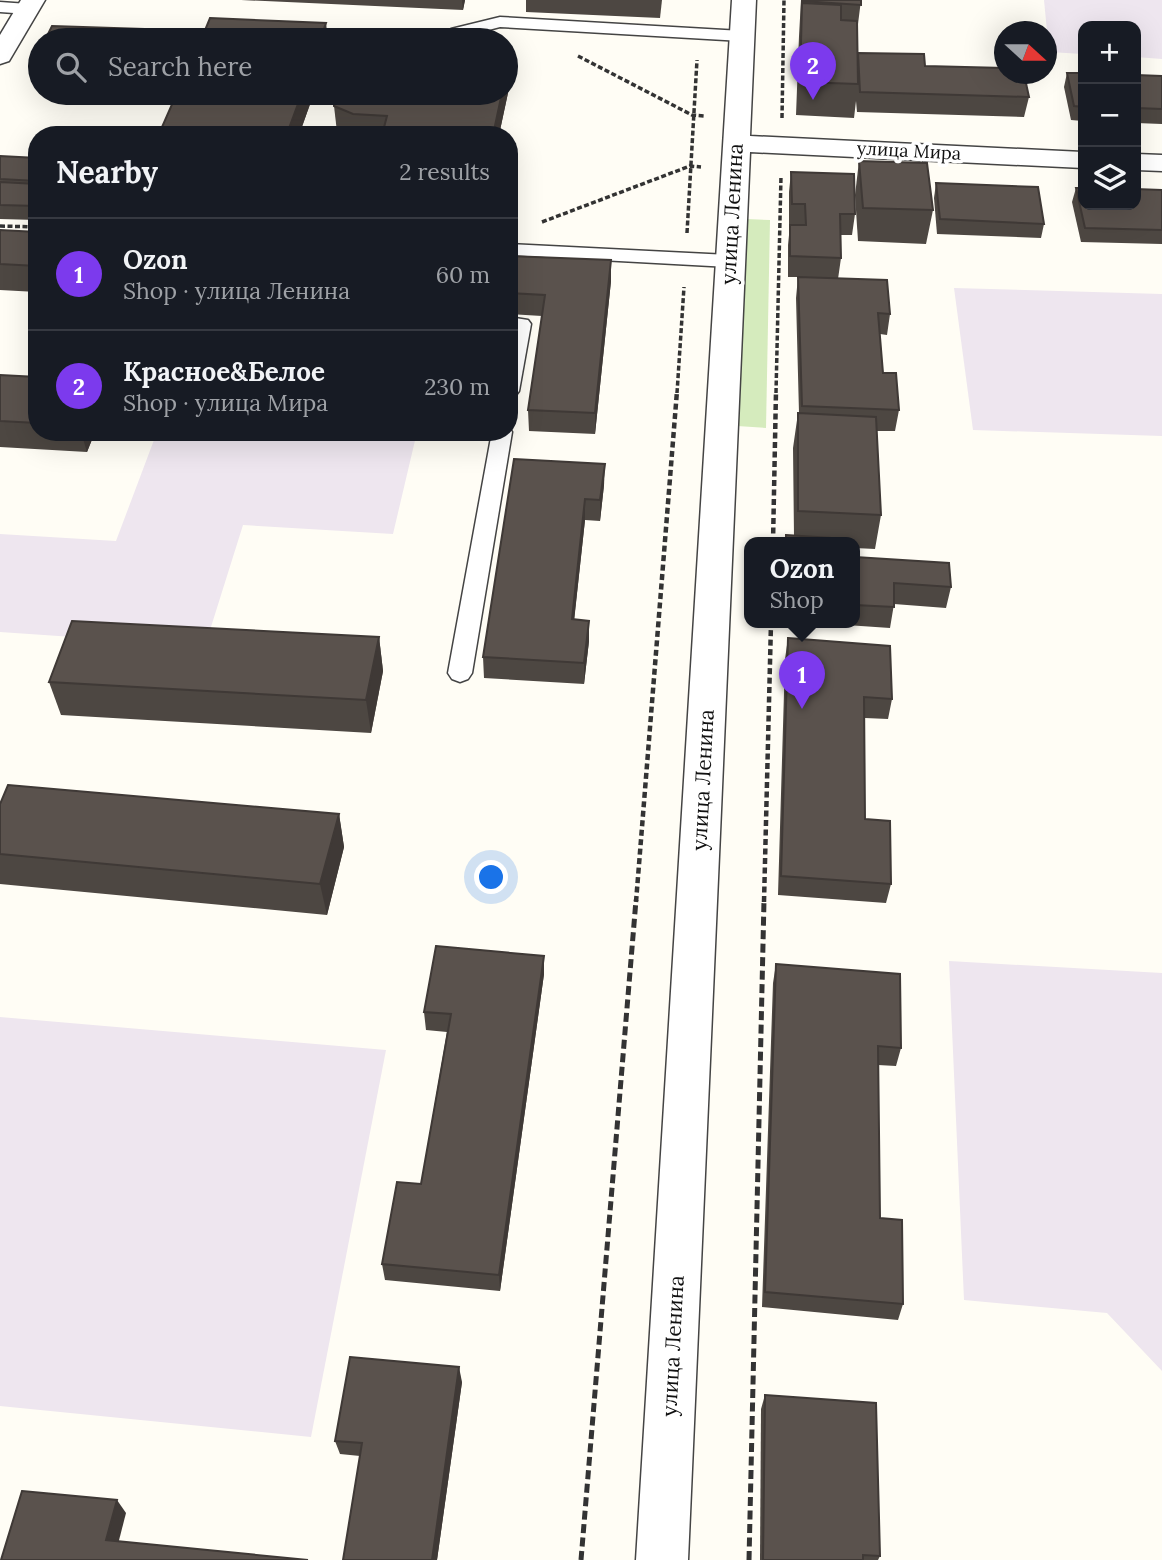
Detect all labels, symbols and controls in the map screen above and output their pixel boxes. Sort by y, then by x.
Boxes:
north arrow [994,21,1057,84]
map controls [1078,21,1141,210]
button: + [1078,21,1141,84]
search box [28,28,518,105]
pin: 2 [790,42,836,100]
icon: search [52,48,90,86]
text: Search here [108,50,252,83]
button: − [1078,84,1141,147]
street label: улица Мира [856,136,962,165]
street label: улица Ленина [714,142,749,285]
button: layers [1078,147,1141,210]
text: Nearby [56,153,158,191]
text: 2 results [399,157,490,186]
text: Ozon [123,243,188,276]
text: 1 [74,260,84,289]
text: 60 m [436,260,490,289]
text: Shop · улица Ленина [123,276,350,305]
text: Красное&Белое [123,355,325,388]
text: 2 [73,372,85,401]
text: 230 m [424,372,490,401]
text: Shop · улица Мира [123,388,328,417]
popup [744,537,860,628]
text: Ozon [770,552,834,585]
text: Shop [770,585,824,614]
pin: 1 [779,651,825,709]
street label: улица Ленина [685,708,720,851]
your location [474,860,508,894]
street label: улица Ленина [655,1274,690,1417]

